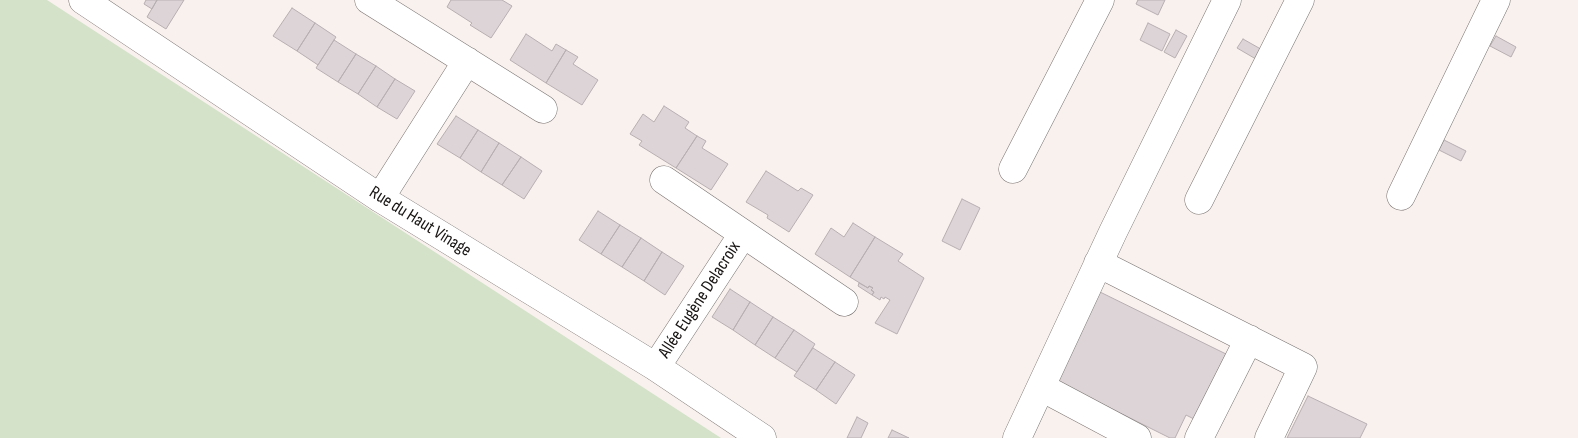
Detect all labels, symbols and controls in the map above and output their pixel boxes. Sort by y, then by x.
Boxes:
street label: Rue du Haut Vinage [365,182,475,262]
street label: Allée Eugène Delacroix [654,238,746,362]

